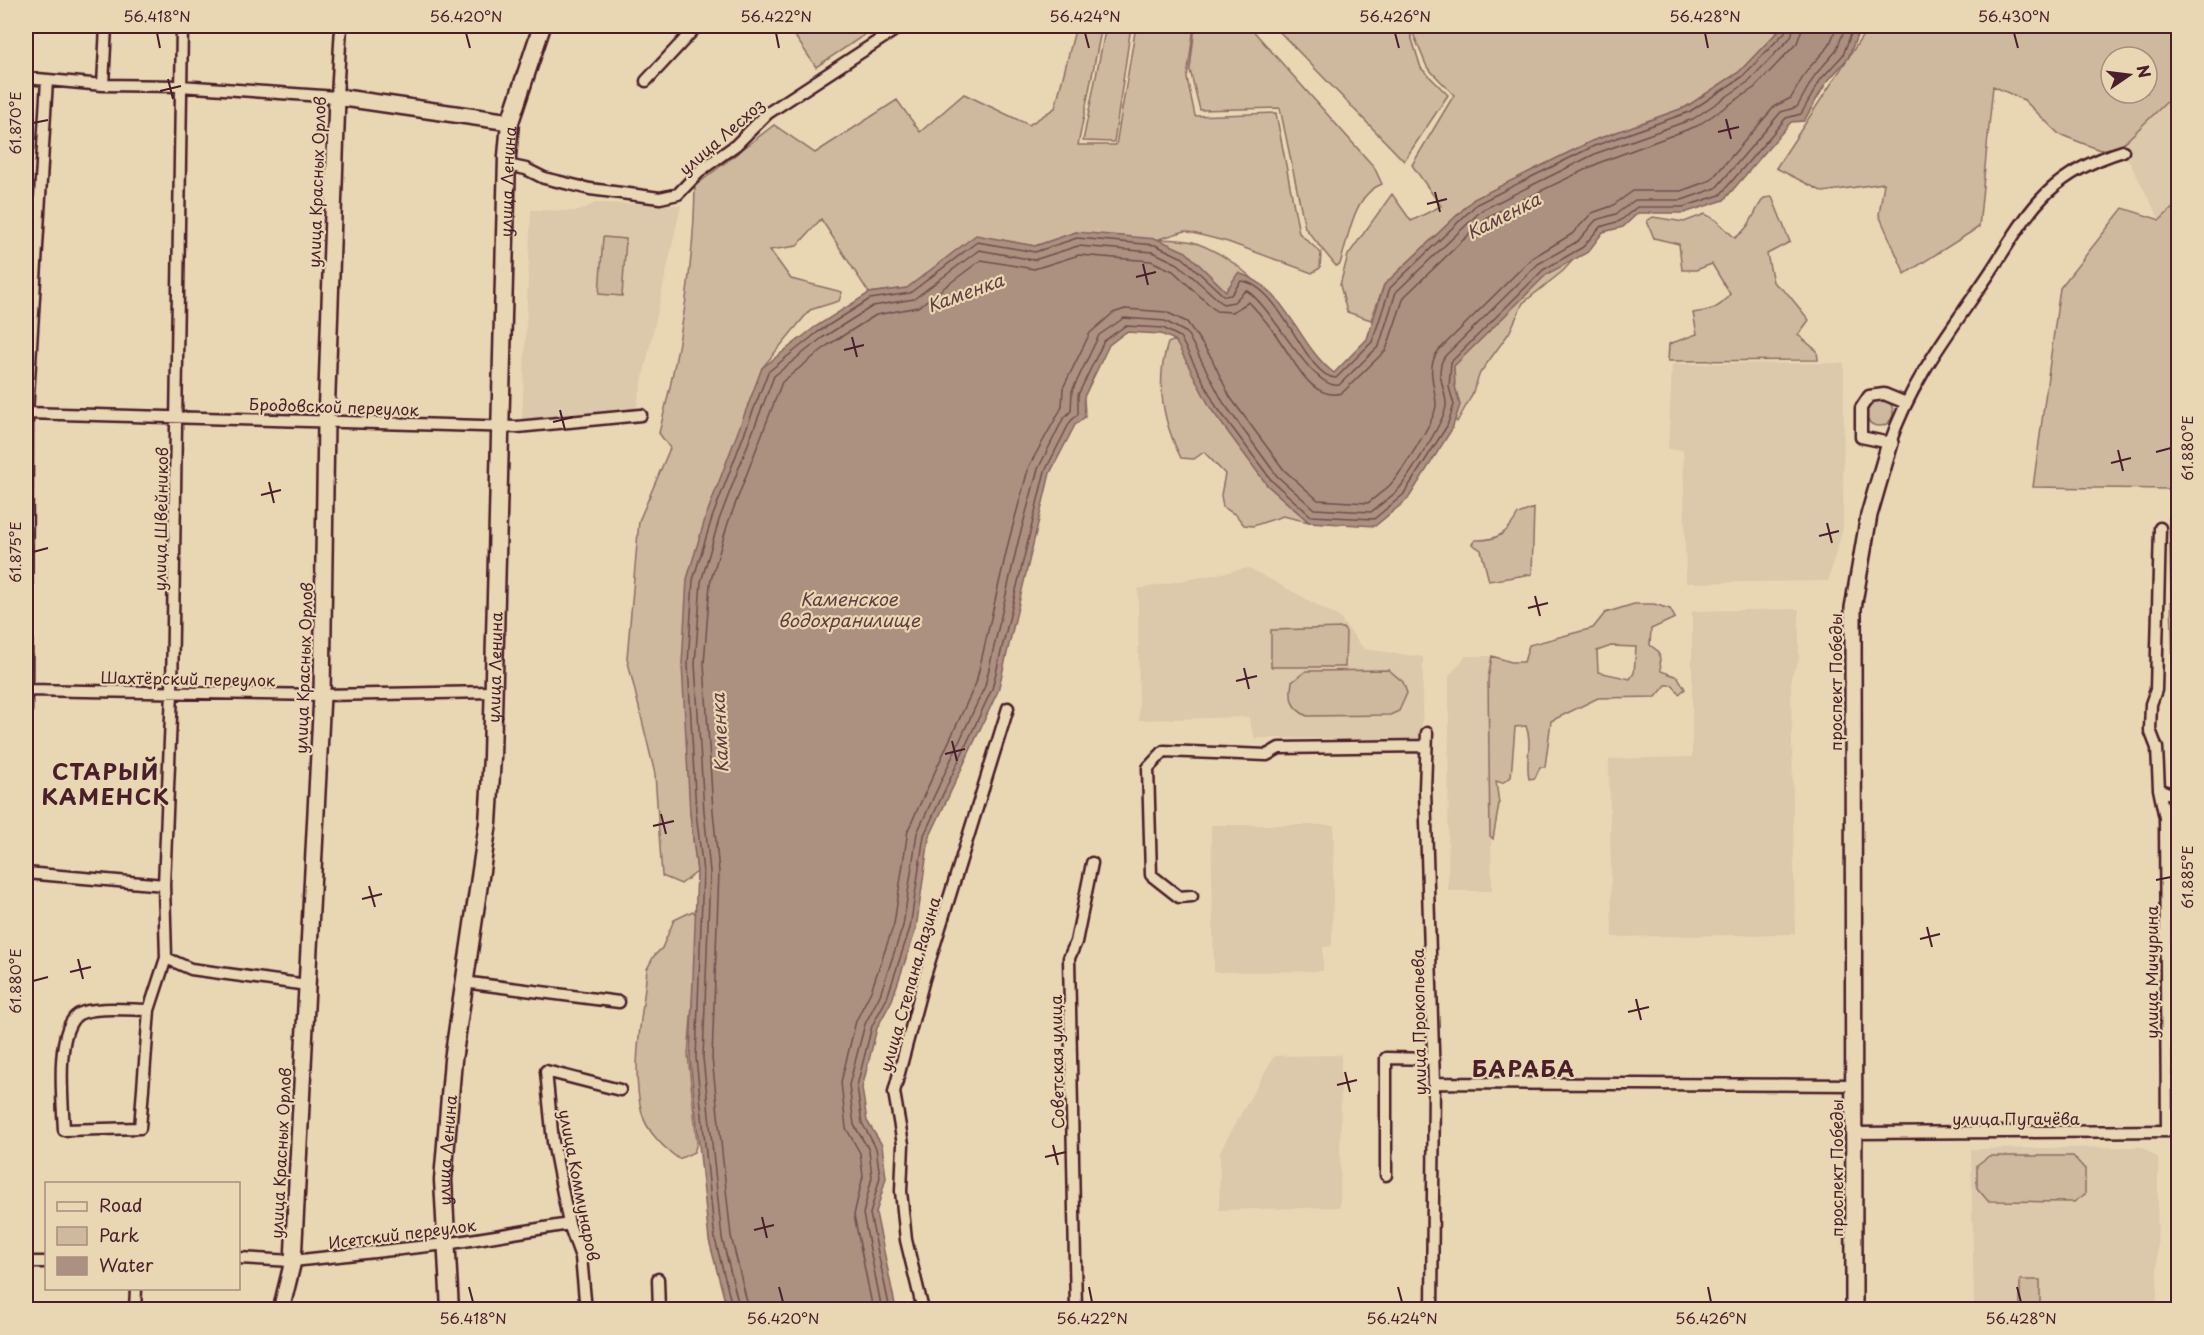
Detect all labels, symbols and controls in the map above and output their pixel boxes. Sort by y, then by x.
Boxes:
text: 56.418°N [123,4,191,27]
text: 56.420°N [429,4,503,27]
text: 56.422°N [740,4,812,27]
text: 56.424°N [1049,4,1121,27]
text: 56.426°N [1359,4,1431,27]
text: 56.428°N [1669,4,1741,27]
text: 56.430°N [1978,4,2050,27]
north arrow [2099,45,2159,105]
text: N [2131,62,2158,80]
text: 61.870°E [3,91,26,155]
street label: улица Лесхоз [673,92,769,180]
street label: улица Красных Орлов [301,96,331,268]
street label: улица Ленина [493,125,522,237]
water label: Каменка [1461,185,1545,245]
water label: Каменка [923,265,1008,318]
street label: Бродовской переулок [249,391,420,421]
text: 61.880°E [2175,415,2198,481]
street label: улица Швейников [147,447,173,591]
text: 61.875°E [3,521,26,583]
street label: улица Красных Орлов [288,582,318,754]
water label: Каменское водохранилище [778,585,921,633]
street label: улица Ленина [481,611,508,723]
street label: проспект Победы [1823,613,1847,751]
street label: Шахтёрский переулок [100,664,276,692]
water label: Каменка [703,692,735,773]
district label: СТАРЫЙ КАМЕНСК [42,754,170,812]
text: 61.885°E [2175,845,2198,909]
street label: улица Степана Разина [873,894,945,1074]
street label: улица Мичурина [2139,905,2163,1039]
text: 61.880°E [3,948,26,1014]
street label: улица Прокопьева [1405,948,1431,1096]
street label: Советская улица [1043,995,1069,1129]
district label: БАРАБА [1472,1051,1576,1084]
street label: улица Красных Орлов [264,1067,296,1239]
street label: улица Ленина [431,1094,462,1206]
street label: проспект Победы [1824,1099,1848,1237]
street label: улица Пугачёва [1952,1106,2080,1130]
street label: улица Коммунаров [554,1107,606,1263]
legend [45,1182,240,1290]
text: Road [99,1191,143,1218]
street label: Исетский переулок [327,1212,478,1254]
text: Park [99,1221,139,1248]
text: Water [99,1251,154,1278]
text: 56.418°N [439,1306,507,1329]
text: 56.420°N [746,1306,820,1329]
text: 56.422°N [1056,1306,1128,1329]
text: 56.424°N [1366,1306,1438,1329]
text: 56.426°N [1675,1306,1747,1329]
text: 56.428°N [1985,1306,2057,1329]

